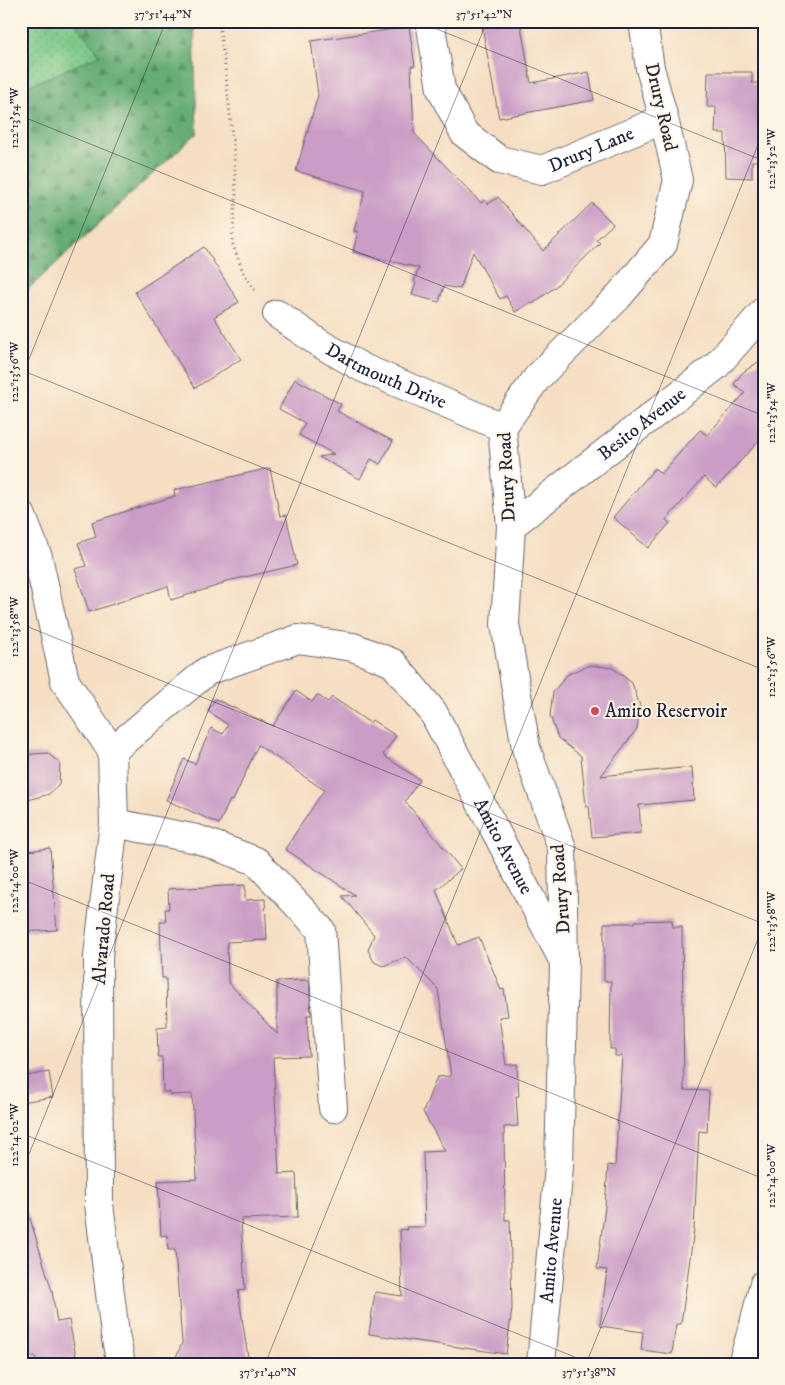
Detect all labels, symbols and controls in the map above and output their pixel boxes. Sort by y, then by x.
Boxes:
text: 37°51'44"N [134,7,192,22]
text: 37°51'42"N [456,7,512,22]
street label: Drury Road [640,61,682,154]
text: 122°13'54"W [7,86,22,149]
street label: Drury Lane [545,121,637,178]
text: 122°13'52"W [764,128,779,189]
street label: Dartmouth Drive [322,338,450,414]
text: 122°13'56"W [7,340,22,403]
text: 122°13'54"W [764,381,779,444]
street label: Besito Avenue [593,382,691,465]
street label: Drury Road [493,431,521,523]
text: 122°13'58"W [7,596,22,657]
text: 122°13'56"W [764,635,779,698]
place label: Amito Reservoir [605,700,727,723]
marker: Amito Reservoir [589,705,601,717]
street label: Amito Avenue [469,794,538,898]
street label: Drury Road [546,843,576,935]
text: 122°14'00"W [7,848,22,913]
street label: Alvarado Road [88,872,120,985]
text: 122°13'58"W [764,891,779,952]
text: 122°14'02"W [7,1102,22,1167]
text: 122°14'00"W [764,1143,779,1208]
street label: Amito Avenue [535,1197,568,1304]
text: 37°51'40"N [239,1365,297,1380]
text: 37°51'38"N [562,1365,616,1380]

